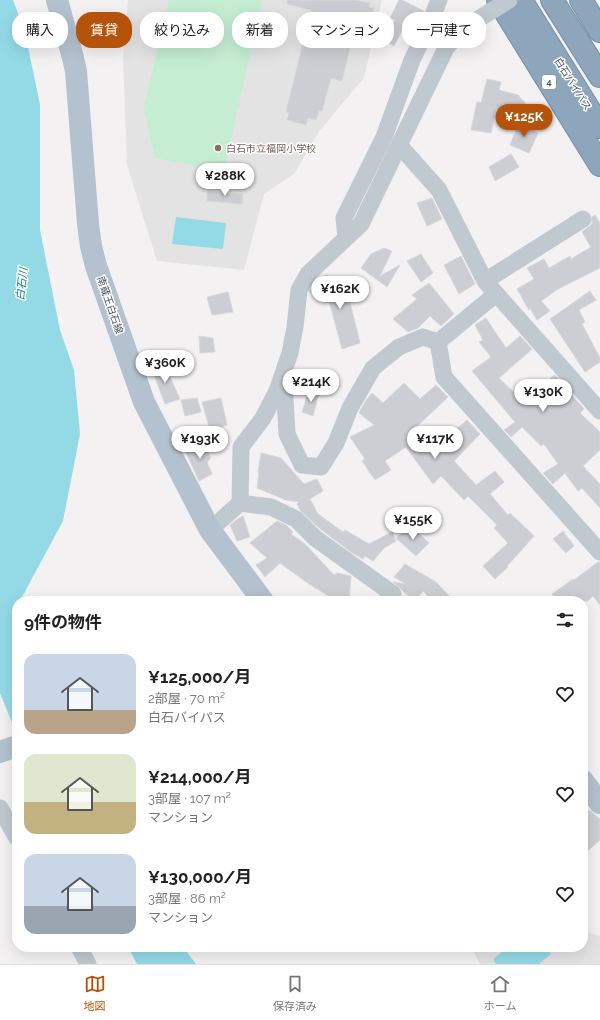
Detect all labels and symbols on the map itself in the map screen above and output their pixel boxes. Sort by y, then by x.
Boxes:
street label: 白石バイパス [552,56,594,112]
road number: 4 [542,75,556,89]
pin: ¥125K [496,104,552,138]
marker: 白石市立福岡小学校 [213,143,223,153]
place label: 白石市立福岡小学校 [226,143,316,154]
pin: ¥288K [197,163,253,197]
water label: 白石川 [14,266,30,301]
street label: 南蔵王白石線 [95,275,125,335]
pin: ¥162K [312,276,368,310]
pin: ¥360K [137,350,193,384]
pin: ¥214K [283,369,339,403]
pin: ¥130K [515,379,571,413]
pin: ¥193K [172,426,228,460]
pin: ¥117K [407,426,463,460]
pin: ¥155K [385,507,441,541]

